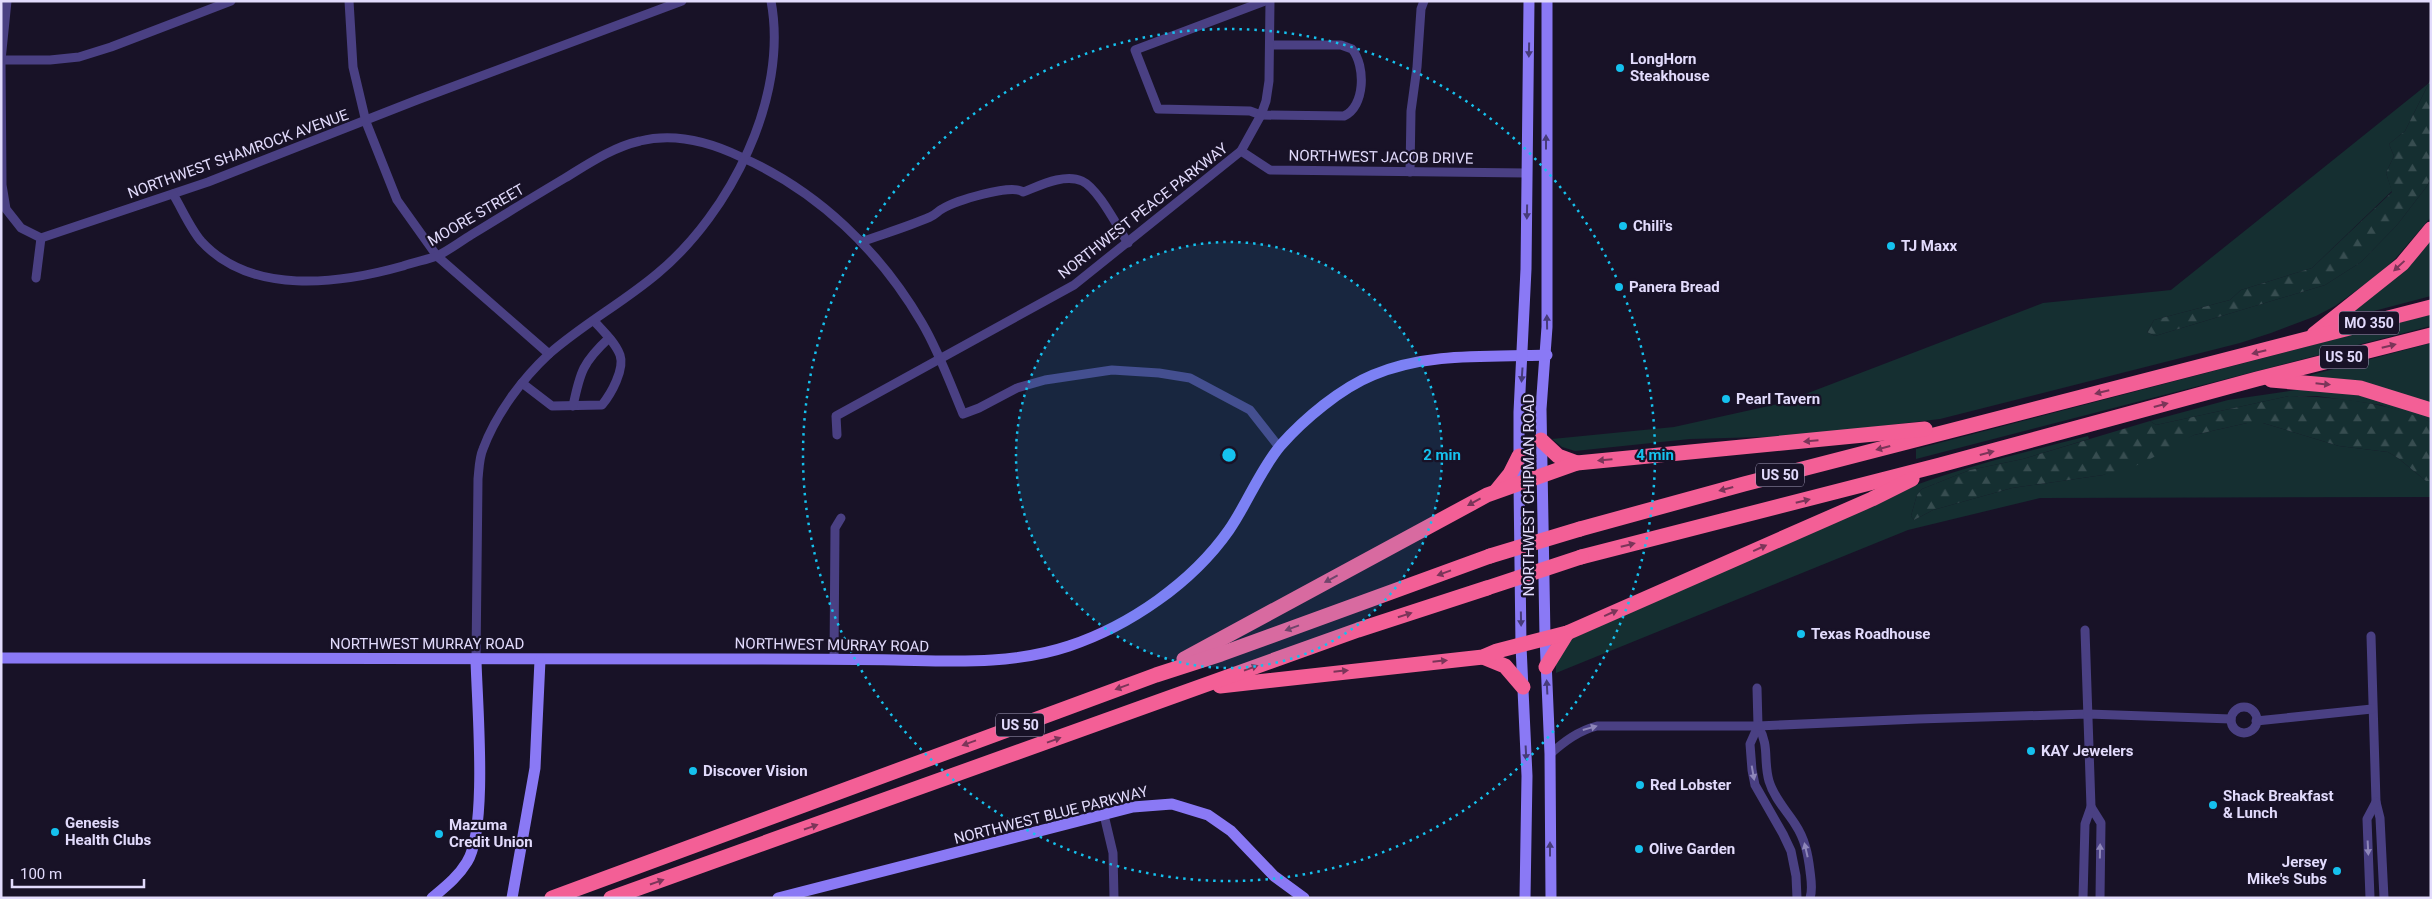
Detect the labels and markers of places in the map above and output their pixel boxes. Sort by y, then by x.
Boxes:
place label: LongHorn Steakhouse [1630,50,1710,85]
marker: LongHorn Steakhouse [1614,62,1626,74]
place label: Chili's [1633,217,1673,235]
marker: Chili's [1617,220,1629,232]
place label: TJ Maxx [1901,237,1958,255]
marker: TJ Maxx [1885,240,1897,252]
place label: Panera Bread [1629,278,1720,296]
marker: Panera Bread [1613,281,1625,293]
place label: Pearl Tavern [1736,390,1820,408]
marker: Pearl Tavern [1720,393,1732,405]
centre of rings [1220,446,1238,464]
place label: Texas Roadhouse [1811,625,1930,643]
marker: Texas Roadhouse [1795,628,1807,640]
place label: KAY Jewelers [2041,742,2134,760]
marker: KAY Jewelers [2025,745,2037,757]
place label: Discover Vision [703,762,808,780]
marker: Discover Vision [687,765,699,777]
place label: Red Lobster [1650,776,1732,794]
marker: Red Lobster [1634,779,1646,791]
place label: Shack Breakfast & Lunch [2223,787,2333,822]
marker: Shack Breakfast & Lunch [2207,799,2219,811]
place label: Genesis Health Clubs [65,814,152,849]
place label: Mazuma Credit Union [449,816,533,851]
marker: Genesis Health Clubs [49,826,61,838]
marker: Mazuma Credit Union [433,828,445,840]
place label: Olive Garden [1649,840,1735,858]
marker: Olive Garden [1633,843,1645,855]
place label: Jersey Mike's Subs [2247,853,2327,888]
marker: Jersey Mike's Subs [2331,865,2343,877]

